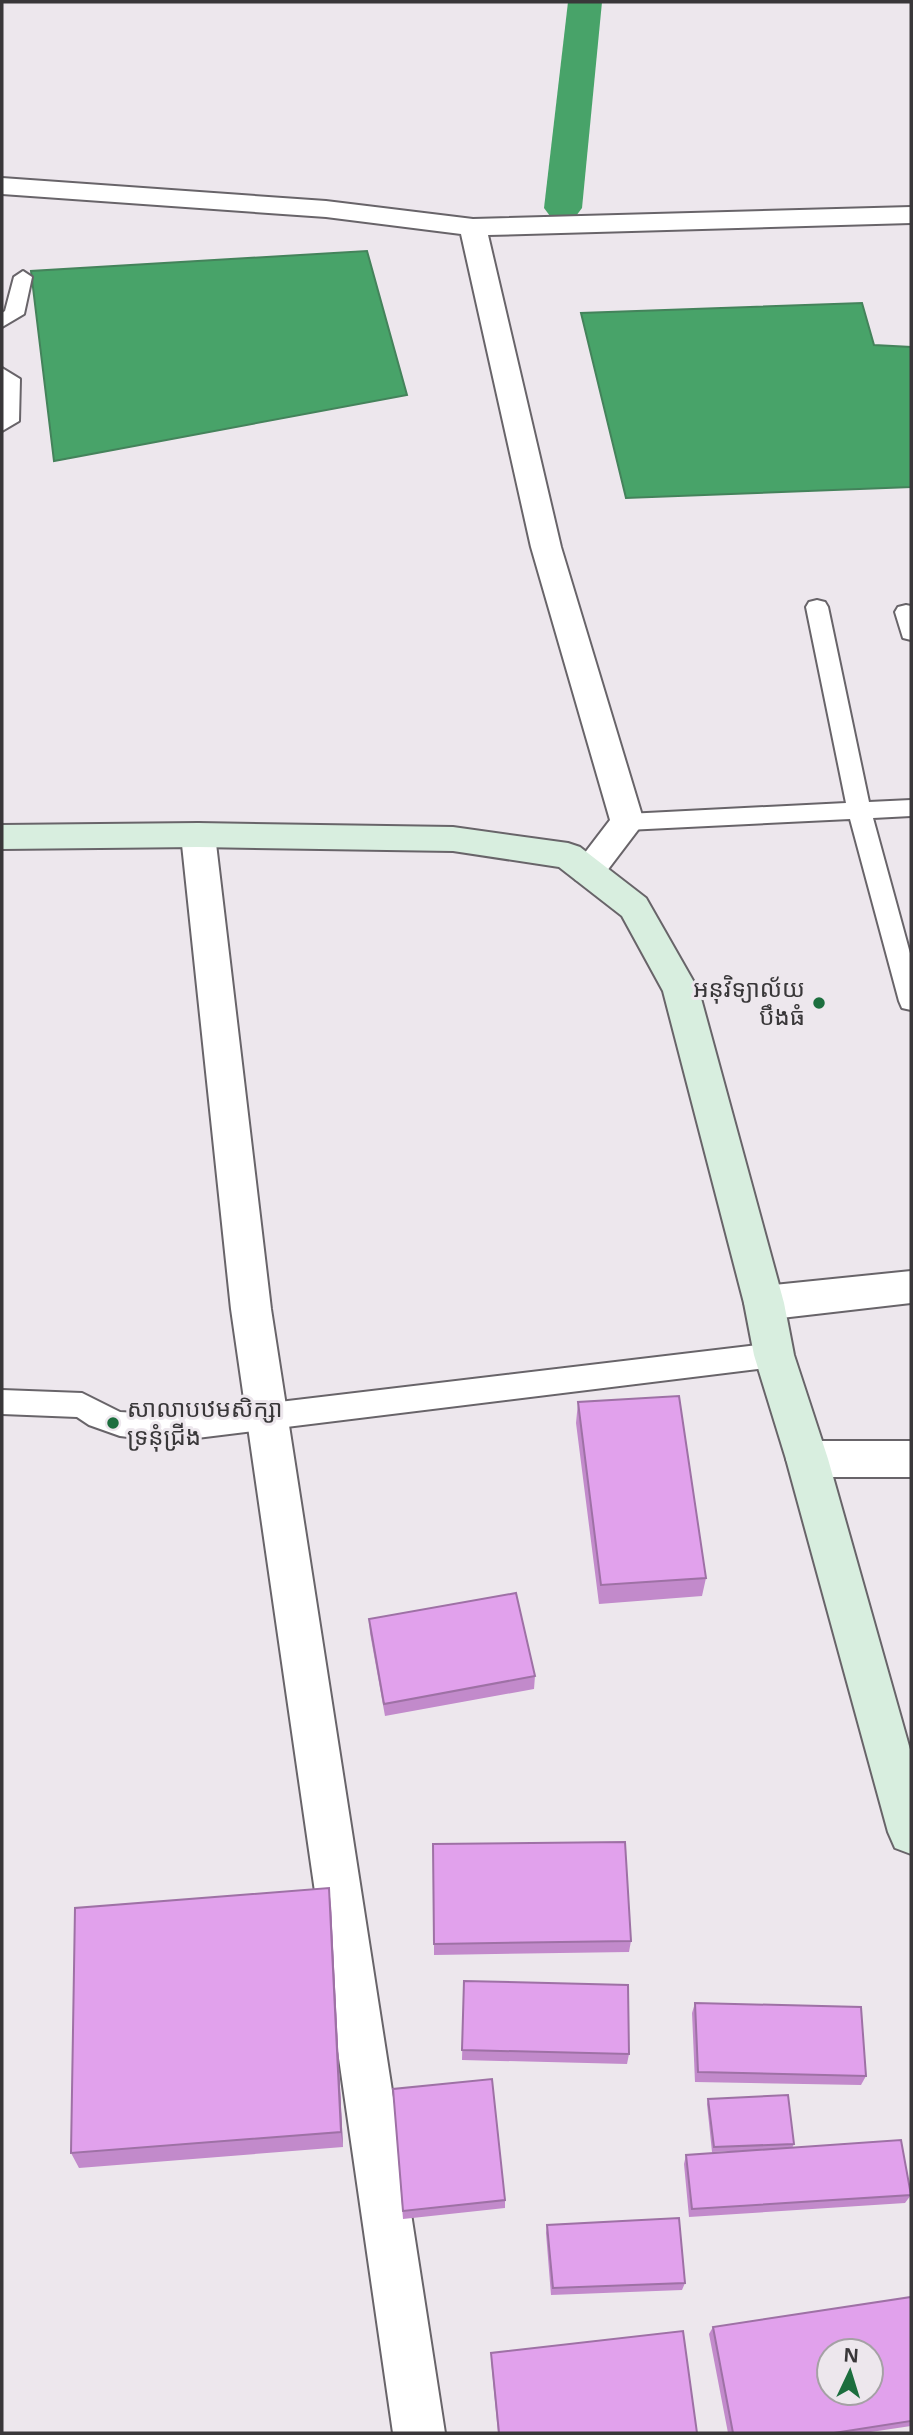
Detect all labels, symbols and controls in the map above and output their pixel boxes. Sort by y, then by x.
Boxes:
place label: អនុវិទ្យាល័យ បឹងធំ [693,971,805,1032]
marker: អនុវិទ្យាល័យ បឹងធំ [811,995,827,1011]
place label: សាលាបឋមសិក្សា ទ្រនុំជ្រីង [127,1391,283,1452]
marker: សាលាបឋមសិក្សា ទ្រនុំជ្រីង [105,1415,121,1431]
north arrow [815,2337,885,2407]
text: N [843,2342,860,2369]

